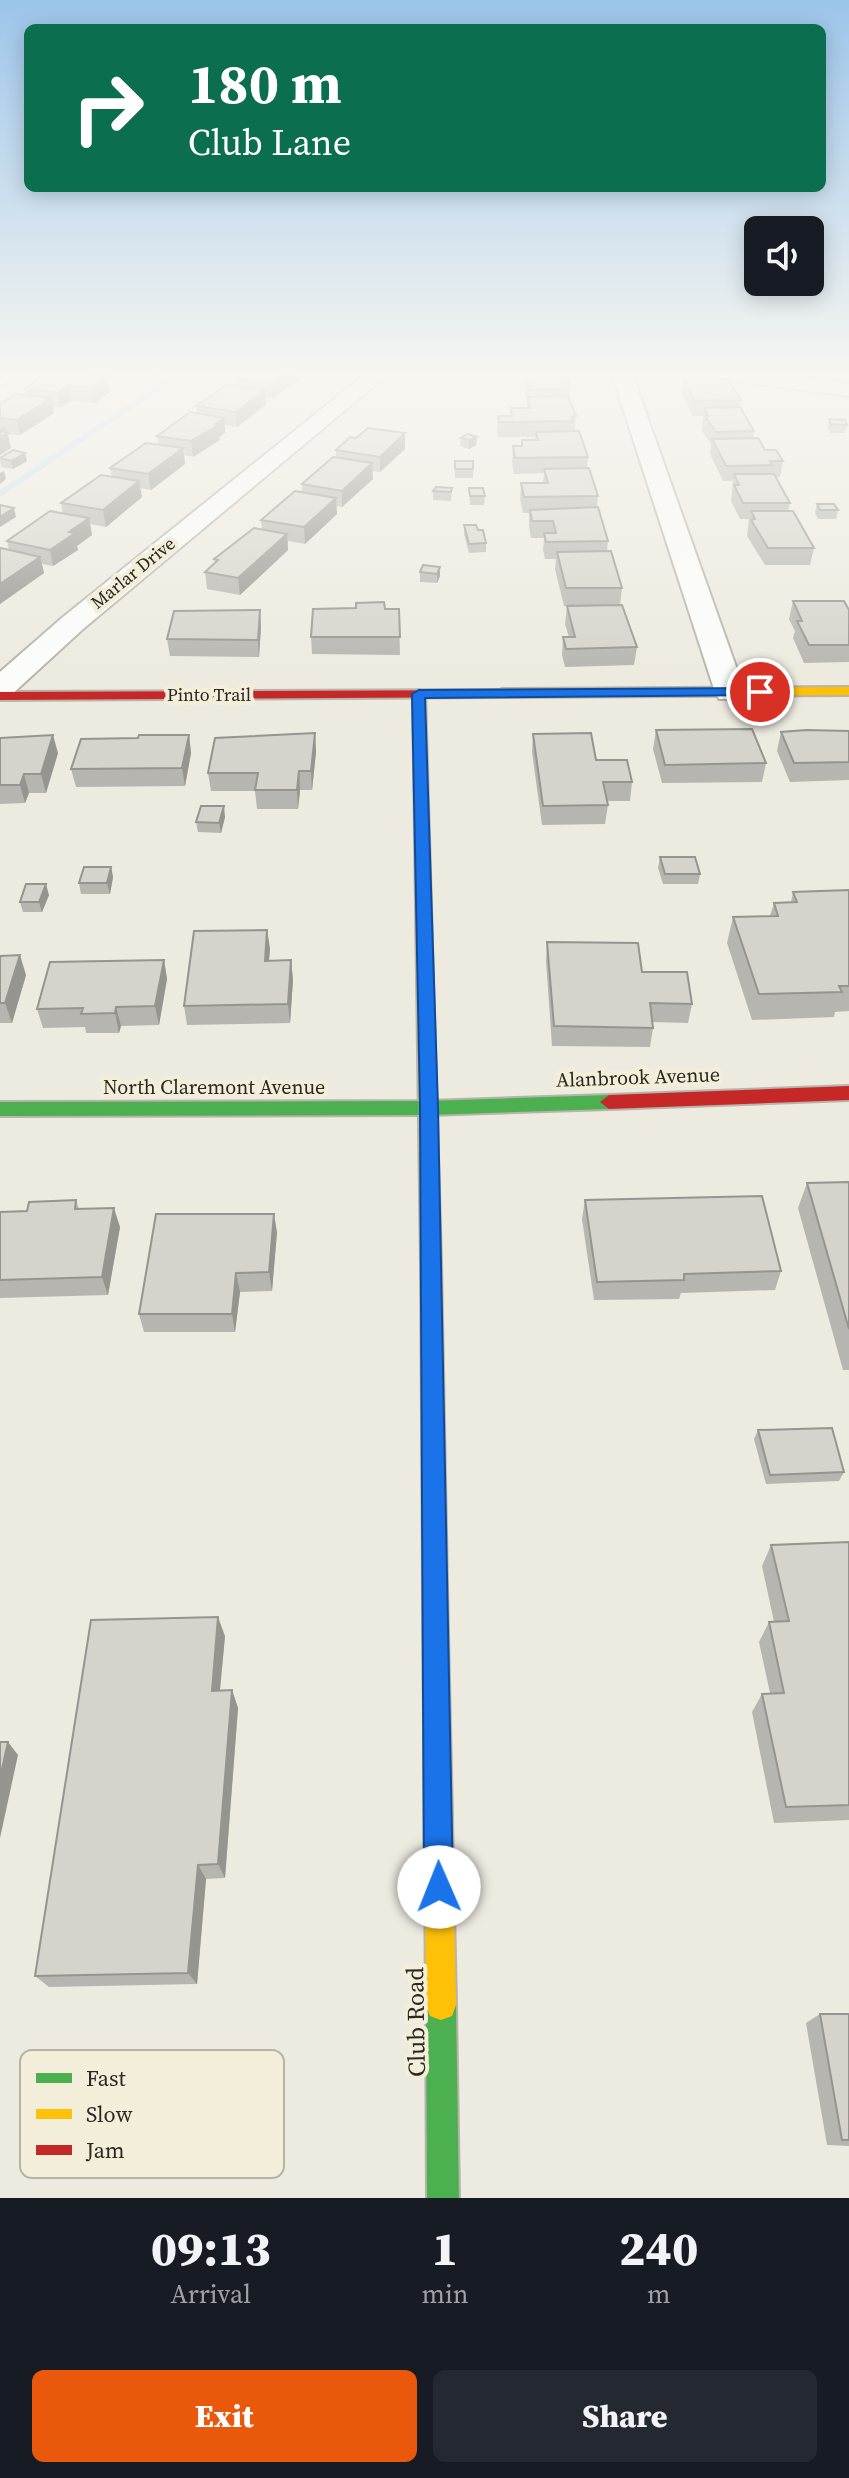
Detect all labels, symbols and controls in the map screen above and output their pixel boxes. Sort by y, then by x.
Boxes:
text: 180 m [188,45,342,122]
icon: right [56,56,160,160]
text: Club Lane [188,118,351,167]
map controls [744,216,824,296]
button: sound [744,216,824,296]
street label: Marlar Drive [85,531,180,614]
pin [726,658,794,726]
icon: arrive [738,670,782,714]
street label: Pinto Trail [167,682,251,707]
street label: Alanbrook Avenue [556,1060,720,1094]
street label: North Claremont Avenue [103,1073,325,1101]
position arrow [397,1845,481,1929]
street label: Club Road [398,1966,433,2077]
legend [20,2050,284,2178]
text: Fast [86,2063,127,2093]
text: Slow [86,2099,133,2129]
text: Jam [85,2135,125,2165]
text: 09:13 [151,2215,271,2281]
text: 1 [432,2215,458,2281]
text: 240 [619,2215,698,2281]
text: Arrival [171,2276,251,2312]
text: min [421,2276,468,2312]
text: m [647,2276,670,2312]
button: Exit [32,2370,417,2462]
button: Share [433,2370,817,2462]

